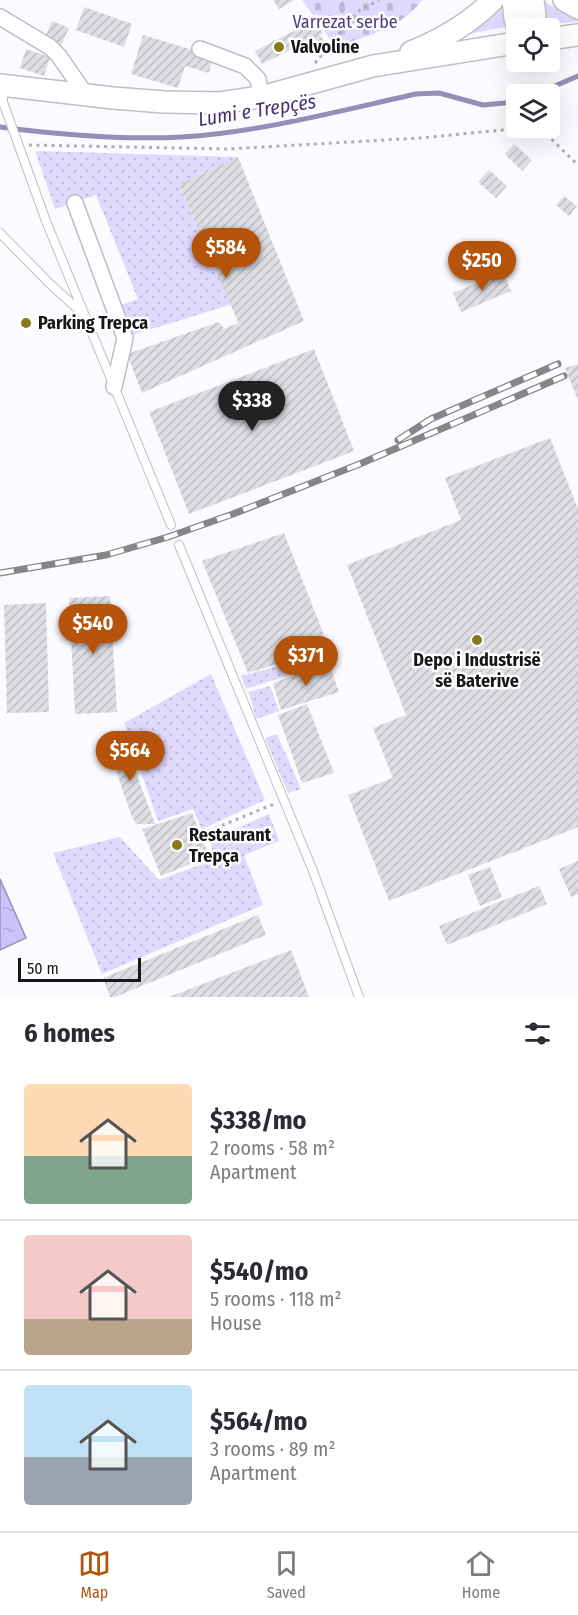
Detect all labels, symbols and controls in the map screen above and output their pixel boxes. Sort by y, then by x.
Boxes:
park label: Varrezat serbe [292,11,398,33]
map controls [506,18,560,138]
button: locate [506,18,560,72]
place label: Valvoline [290,36,359,58]
marker: Valvoline [272,40,286,54]
button: layers [506,84,560,138]
water label: Lumi e Trepçës [196,89,318,131]
pin: $584 [190,228,262,279]
text: $584 [206,235,246,259]
pin: $250 [446,241,518,292]
text: $250 [462,248,502,272]
place label: Parking Trepca [38,312,148,334]
marker: Parking Trepca [19,316,33,330]
pin: $338 [216,381,288,432]
text: $338 [232,388,272,412]
pin: $540 [57,604,129,655]
text: $540 [73,611,113,635]
marker: Depo i Industrisë së Baterive [470,633,484,647]
pin: $371 [270,636,342,687]
text: $371 [288,643,324,667]
place label: Depo i Industrisë së Baterive [413,649,541,692]
pin: $564 [94,731,166,782]
text: $564 [110,738,150,762]
place label: Restaurant Trepça [189,824,272,867]
marker: Restaurant Trepça [170,838,184,852]
scale bar [18,955,141,983]
text: 50 m [27,959,59,978]
icon: filters [521,1017,554,1050]
text: 6 homes [24,1018,115,1049]
text: $338/mo [210,1105,306,1136]
icon: home [72,1108,144,1180]
text: 2 rooms · 58 m² [210,1136,335,1160]
text: Apartment [210,1160,297,1184]
text: $540/mo [210,1256,308,1287]
icon: home [72,1259,144,1331]
text: 5 rooms · 118 m² [210,1287,341,1311]
text: House [210,1311,262,1335]
text: $564/mo [210,1406,307,1437]
icon: home [72,1409,144,1481]
text: 3 rooms · 89 m² [210,1437,335,1461]
text: Apartment [210,1461,297,1485]
tab: Map [78,1547,111,1602]
tab: Saved [267,1547,306,1602]
tab: Home [462,1547,500,1602]

